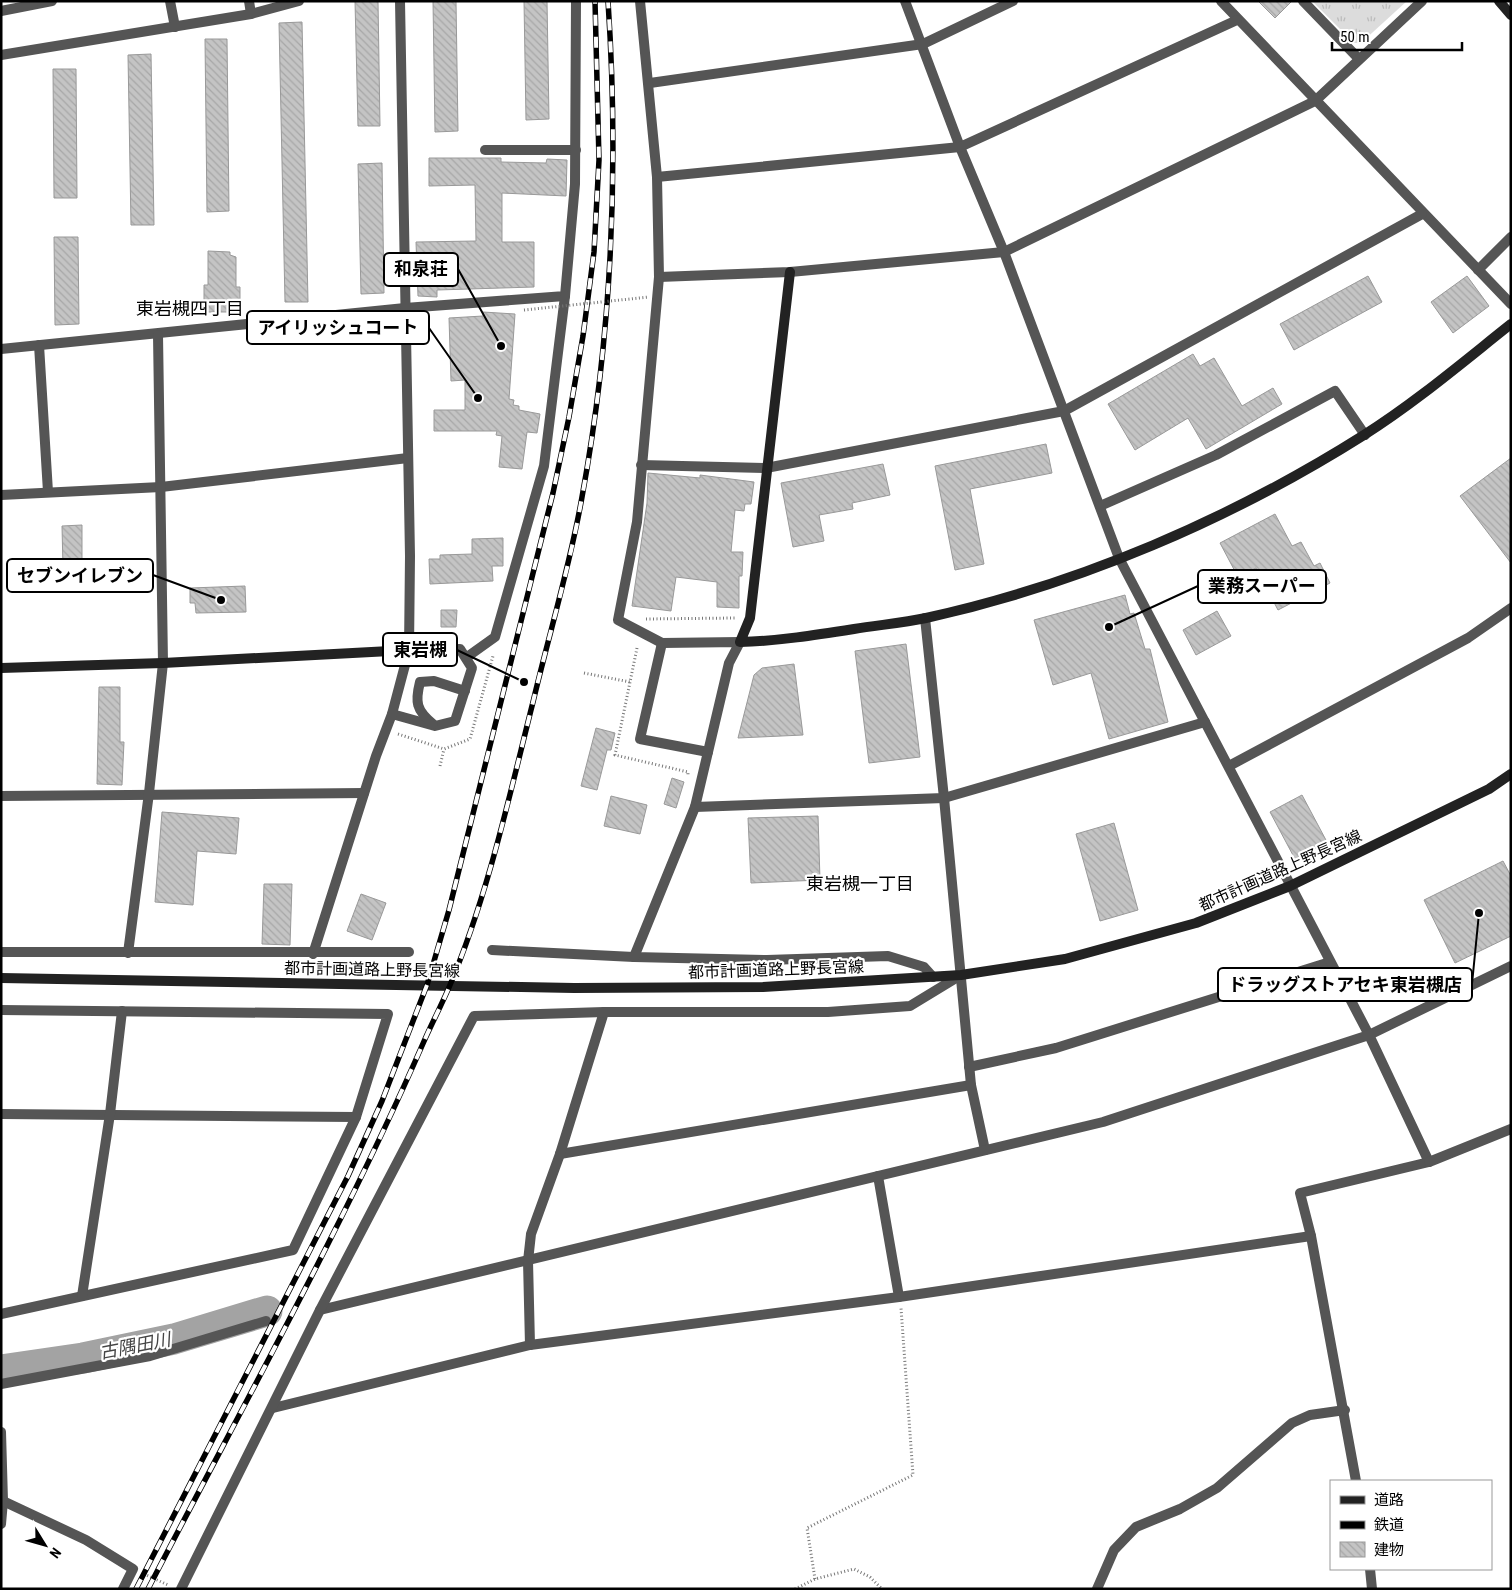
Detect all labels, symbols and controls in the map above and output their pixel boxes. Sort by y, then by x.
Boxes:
scale bar [1332,20,1462,52]
text: 50 m [1340,28,1370,46]
callout: 和泉荘 [384,253,458,286]
text: 和泉荘 [394,258,448,279]
district label: 東岩槻四丁目 [136,298,244,319]
callout: アイリッシュコート [247,311,429,344]
text: アイリッシュコート [257,317,419,338]
callout: セブンイレブン [7,559,153,592]
text: セブンイレブン [17,565,143,586]
callout: 業務スーパー [1198,570,1326,603]
text: 業務スーパー [1208,575,1316,596]
callout: 東岩槻 [383,633,457,666]
text: 東岩槻 [393,639,447,660]
street label: 都市計画道路上野長宮線 [1196,826,1364,915]
district label: 東岩槻一丁目 [806,873,914,894]
street label: 都市計画道路上野長宮線 [688,957,864,982]
street label: 都市計画道路上野長宮線 [284,958,460,981]
callout: ドラッグストアセキ東岩槻店 [1218,968,1472,1001]
text: ドラッグストアセキ東岩槻店 [1228,974,1462,995]
water label: 古隅田川 [98,1328,174,1363]
legend [1330,1480,1492,1570]
text: 道路 [1374,1491,1404,1509]
text: 鉄道 [1374,1516,1404,1534]
north arrow [20,1520,70,1570]
text: 建物 [1374,1541,1404,1559]
text: N [46,1545,64,1561]

